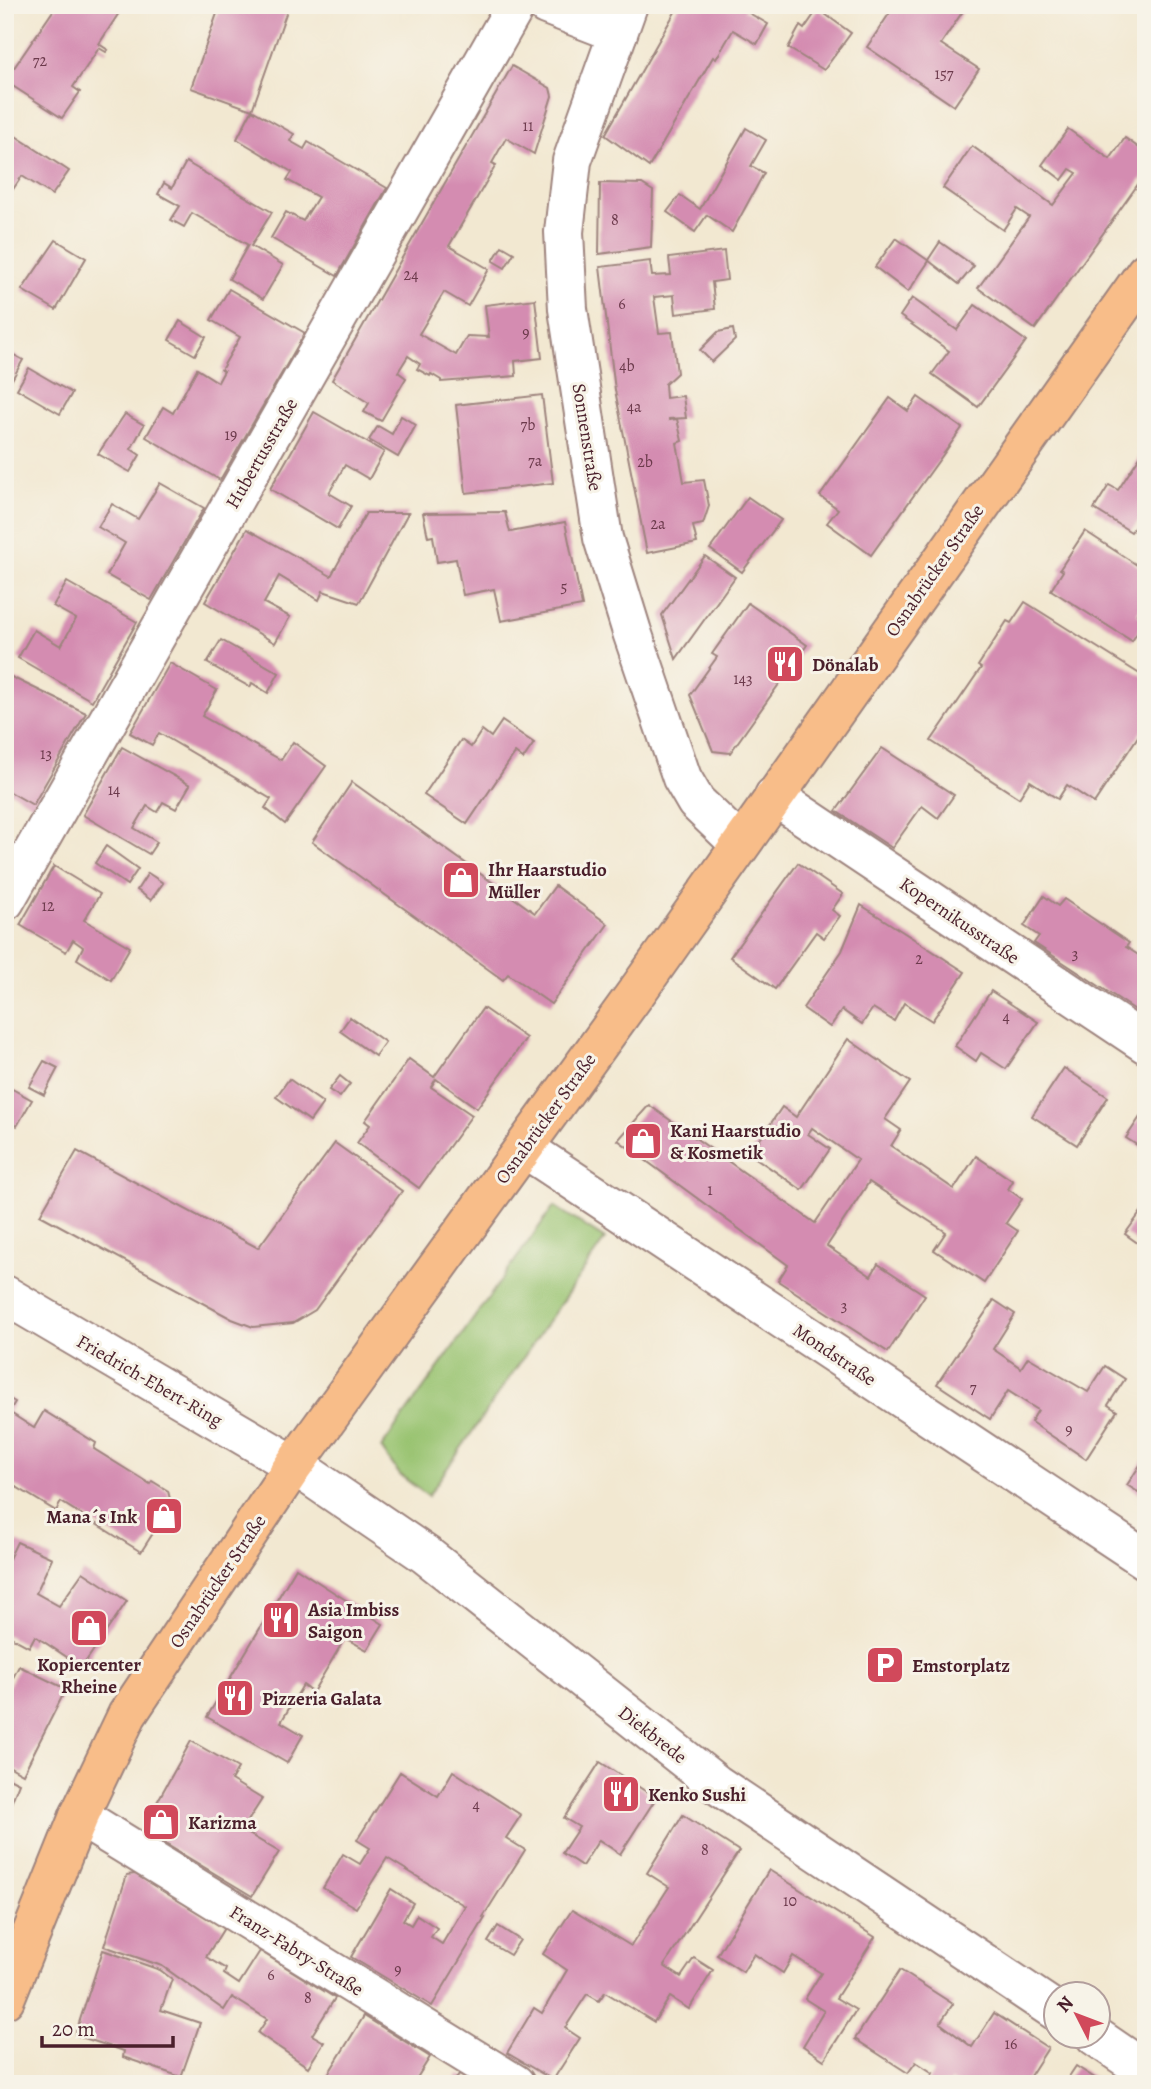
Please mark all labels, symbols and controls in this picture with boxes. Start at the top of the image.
house number: 72 [33,50,48,72]
house number: 157 [934,63,954,85]
house number: 11 [523,115,534,137]
house number: 8 [611,209,619,231]
house number: 24 [404,264,418,286]
house number: 6 [618,293,626,315]
house number: 9 [522,322,530,344]
house number: 4b [619,355,635,377]
street label: Sonnenstraße [566,382,608,493]
street label: Hubertusstraße [220,393,304,514]
house number: 4a [627,396,642,418]
house number: 7b [521,414,535,436]
house number: 19 [225,424,237,446]
house number: 7a [528,450,543,472]
house number: 2b [637,451,653,473]
street label: Osnabrücker Straße [879,499,990,642]
house number: 2a [650,513,666,535]
house number: 5 [561,576,568,598]
restaurant icon: Dönalab [764,643,806,685]
place label: Dönalab [812,652,879,678]
house number: 143 [733,668,753,690]
house number: 13 [40,743,52,765]
house number: 14 [108,779,120,801]
place label: Ihr Haarstudio Müller [488,857,607,905]
shop icon: Ihr Haarstudio Müller [440,859,482,901]
street label: Kopernikusstraße [894,871,1024,971]
house number: 12 [41,895,55,917]
house number: 3 [1072,943,1078,965]
house number: 2 [915,948,923,970]
house number: 4 [1002,1006,1010,1028]
street label: Osnabrücker Straße [489,1048,602,1189]
place label: Kani Haarstudio & Kosmetik [670,1118,801,1166]
shop icon: Kani Haarstudio & Kosmetik [622,1120,664,1162]
house number: 1 [707,1179,713,1201]
house number: 3 [841,1295,847,1317]
street label: Mondstraße [788,1317,881,1392]
street label: Friedrich-Ebert-Ring [72,1328,228,1433]
house number: 7 [970,1377,977,1399]
house number: 9 [1065,1419,1073,1441]
shop icon: Mana´s Ink [143,1495,185,1537]
place label: Mana´s Ink [46,1504,137,1530]
street label: Osnabrücker Straße [163,1510,272,1653]
place label: Asia Imbiss Saigon [307,1597,399,1645]
restaurant icon: Asia Imbiss Saigon [260,1599,302,1641]
shop icon: Kopiercenter Rheine [68,1607,110,1649]
parking icon: Emstorplatz [864,1644,906,1686]
place label: Kopiercenter Rheine [37,1652,141,1700]
place label: Emstorplatz [912,1653,1010,1679]
restaurant icon: Pizzeria Galata [214,1677,256,1719]
place label: Pizzeria Galata [262,1686,382,1712]
street label: Diekbrede [613,1700,692,1770]
restaurant icon: Kenko Sushi [600,1773,642,1815]
place label: Kenko Sushi [648,1782,747,1808]
house number: 4 [472,1794,480,1816]
shop icon: Karizma [140,1801,182,1843]
place label: Karizma [188,1810,257,1836]
house number: 8 [701,1839,709,1861]
house number: 10 [783,1890,797,1912]
street label: Franz-Fabry-Straße [225,1899,368,2002]
house number: 9 [394,1959,402,1981]
house number: 6 [267,1964,275,1986]
north arrow [1042,1980,1112,2050]
house number: 8 [304,1987,312,2009]
text: N [1051,1990,1080,2018]
scale bar [42,2005,173,2049]
text: 20 m [52,2015,95,2043]
house number: 16 [1005,2033,1017,2055]

